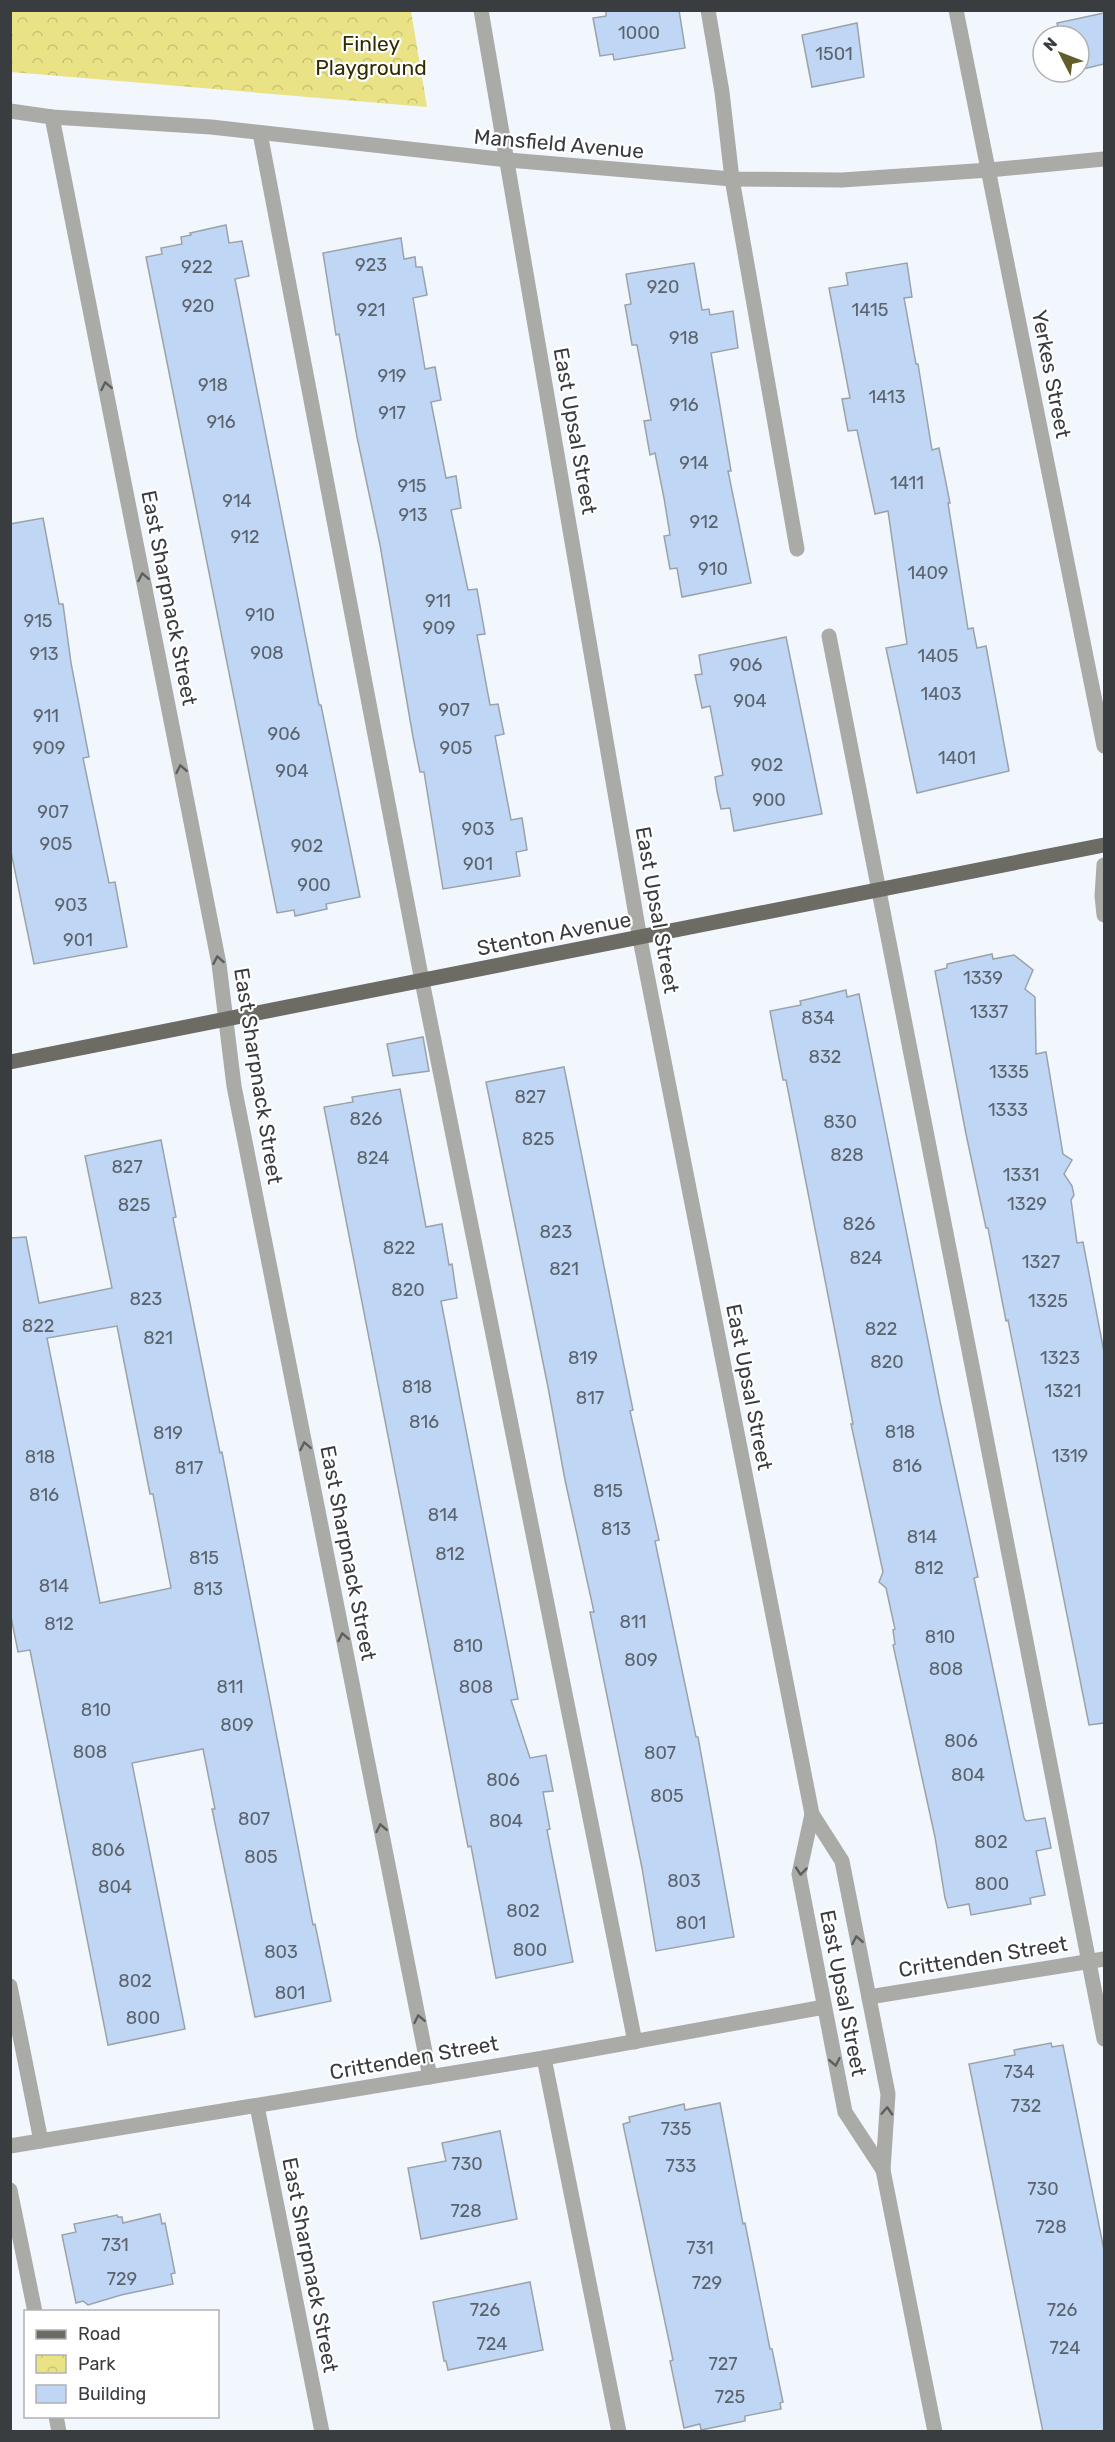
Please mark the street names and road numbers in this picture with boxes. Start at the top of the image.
street label: Mansfield Avenue [473,124,645,163]
street label: Yerkes Street [1027,308,1076,440]
street label: East Upsal Street [549,346,602,516]
street label: East Sharpnack Street [136,488,203,708]
street label: East Upsal Street [631,825,684,995]
street label: Stenton Avenue [475,906,633,961]
street label: East Sharpnack Street [229,966,288,1186]
street label: East Upsal Street [721,1302,778,1472]
street label: East Sharpnack Street [315,1443,382,1663]
street label: East Upsal Street [815,1908,872,2078]
street label: Crittenden Street [897,1931,1069,1982]
street label: Crittenden Street [328,2030,500,2085]
street label: East Sharpnack Street [277,2155,344,2375]

